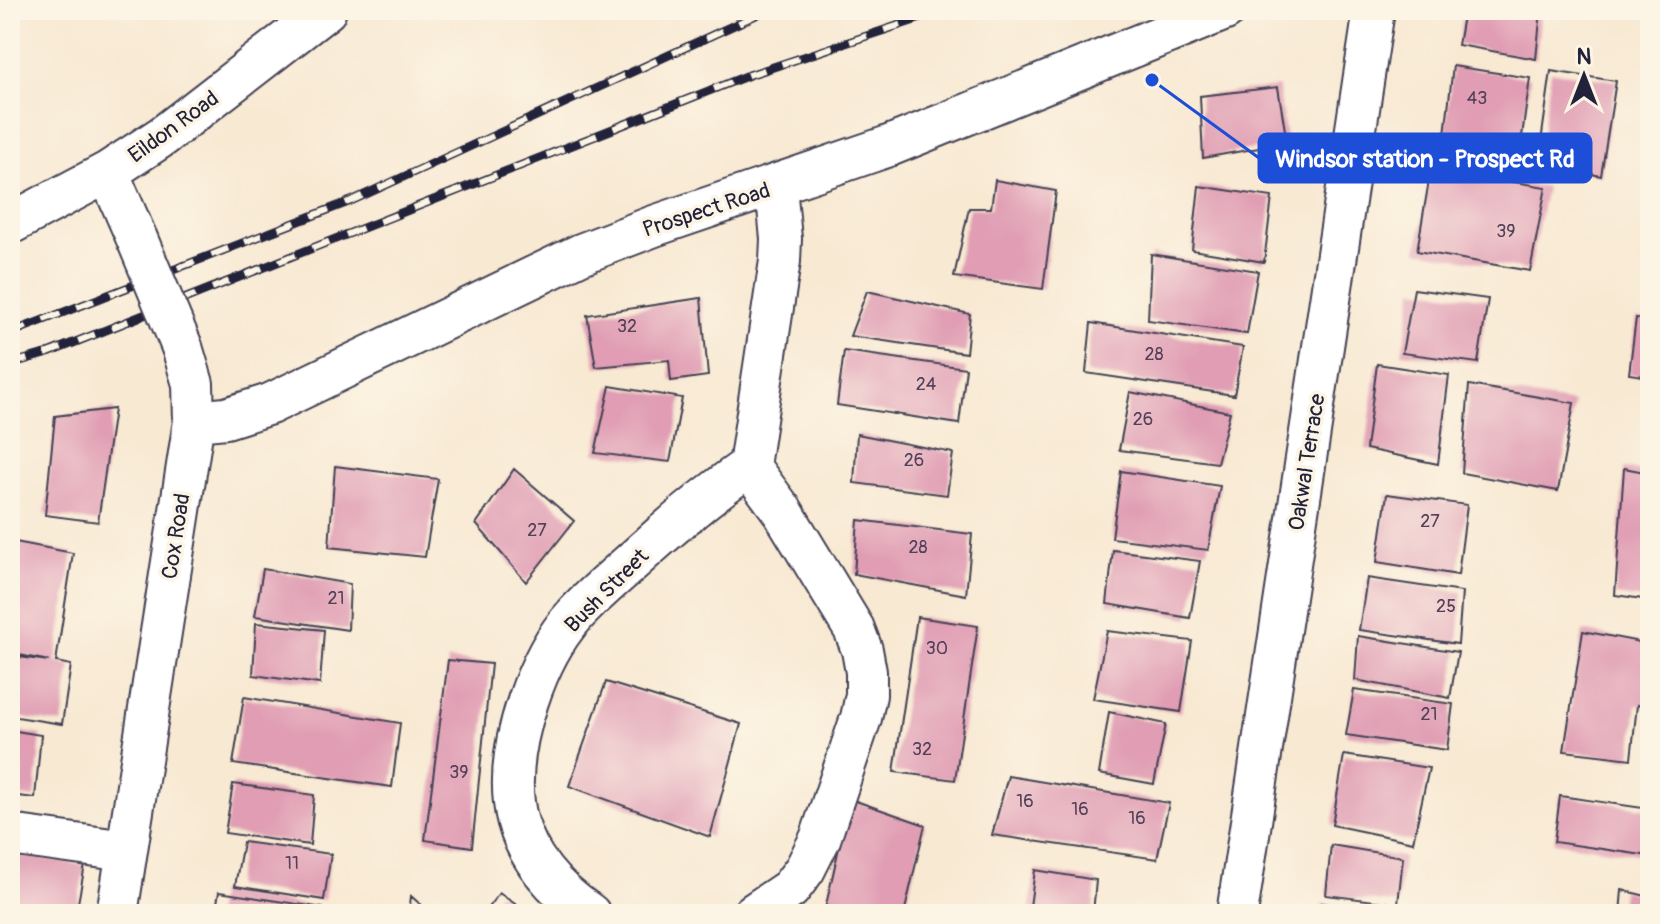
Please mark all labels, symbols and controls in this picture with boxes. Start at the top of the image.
north arrow [1544,36,1624,116]
text: N [1577,43,1592,71]
street label: Eildon Road [123,85,224,169]
house number: 43 [1467,87,1487,110]
callout: Windsor station - Prospect Rd [1259,134,1591,182]
text: Windsor station - Prospect Rd [1275,145,1575,174]
street label: Prospect Road [639,176,774,244]
house number: 39 [1496,220,1516,243]
house number: 32 [617,315,637,338]
house number: 28 [1144,343,1164,366]
house number: 24 [916,373,937,396]
street label: Oakwal Terrace [1282,392,1332,533]
house number: 26 [1133,408,1153,431]
house number: 26 [904,449,924,472]
street label: Cox Road [155,491,197,581]
house number: 27 [1420,510,1440,533]
house number: 27 [527,519,547,542]
house number: 28 [908,536,928,559]
street label: Bush Street [559,542,655,639]
house number: 21 [327,587,345,610]
house number: 25 [1436,595,1456,618]
house number: 30 [926,637,948,660]
house number: 21 [1420,703,1438,726]
house number: 32 [912,738,932,761]
house number: 39 [449,761,469,784]
house number: 16 [1016,790,1034,813]
house number: 16 [1071,798,1089,821]
house number: 16 [1128,807,1146,830]
house number: 11 [285,852,299,875]

